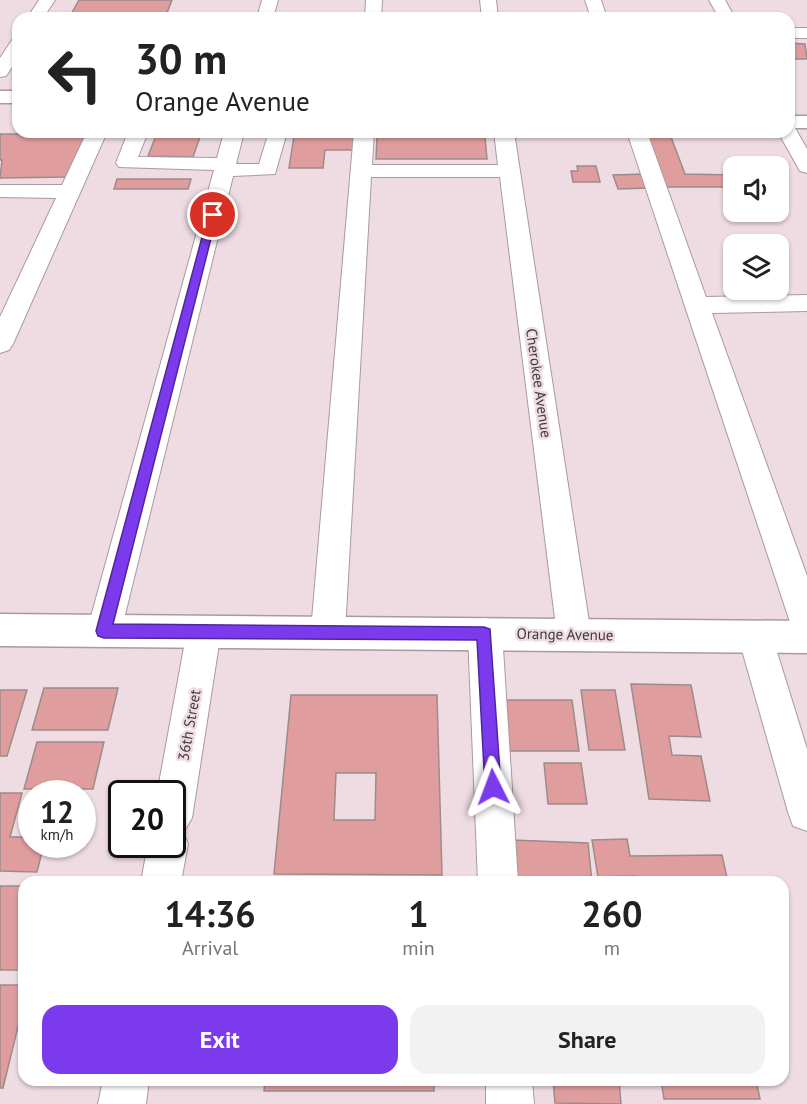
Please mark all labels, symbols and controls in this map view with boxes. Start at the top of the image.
text: 30 m [135,31,227,86]
icon: left [36,36,114,114]
text: Orange Avenue [135,84,310,118]
map controls [723,156,789,300]
button: sound [723,156,789,222]
pin [187,189,238,240]
icon: arrive [196,198,229,231]
button: layers [723,234,789,300]
street label: Cherokee Avenue [522,327,556,439]
street label: Orange Avenue [516,624,614,644]
street label: 36th Street [173,688,205,762]
position arrow [461,755,525,819]
speed limit sign: 20 [108,780,186,858]
text: 12 [40,792,74,831]
text: km/h [41,825,73,844]
text: 14:36 [164,890,256,937]
text: 1 [408,890,429,937]
text: 260 [581,890,643,937]
text: Arrival [182,935,238,961]
text: min [402,935,435,961]
text: m [604,935,620,961]
button: Exit [42,1005,398,1074]
button: Share [410,1005,765,1074]

